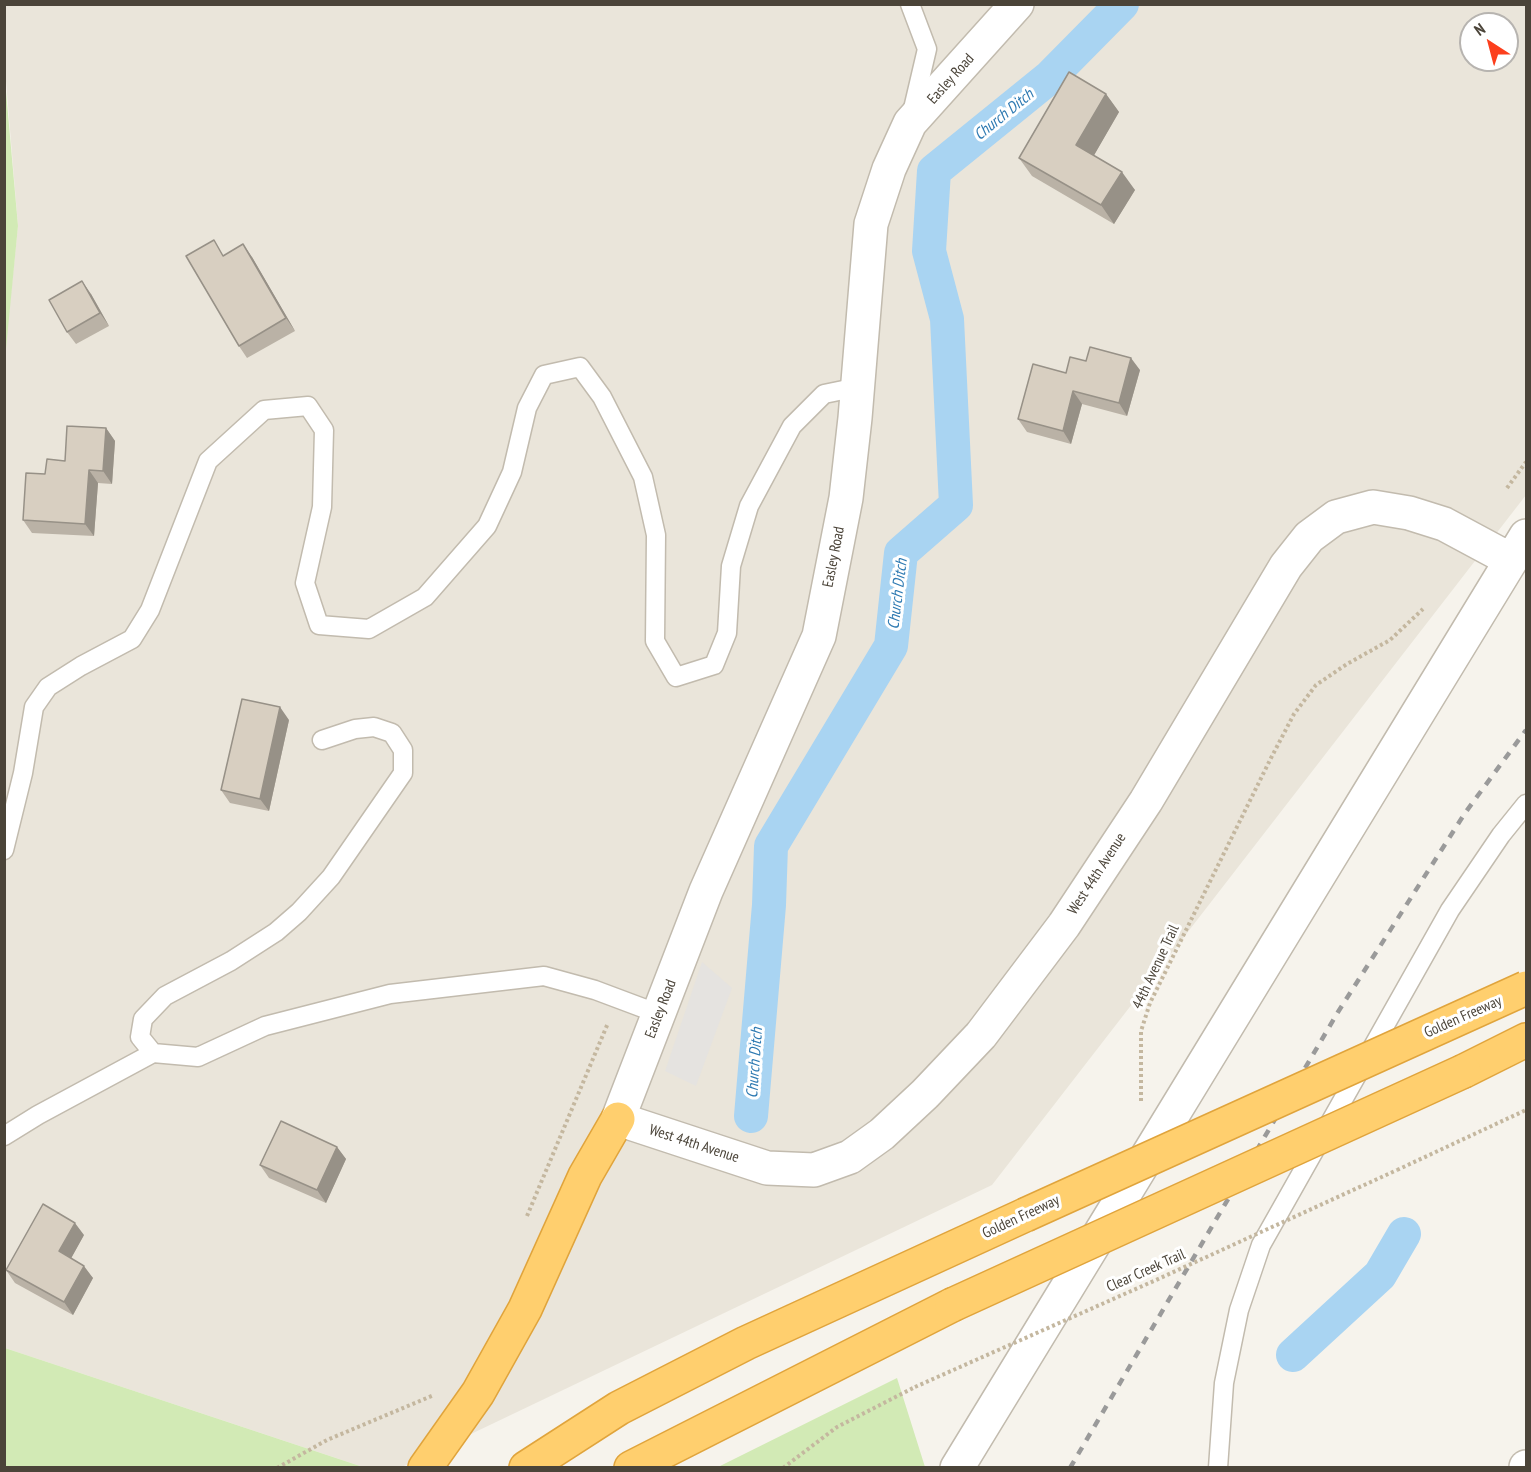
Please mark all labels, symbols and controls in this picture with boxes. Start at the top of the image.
north arrow [1459,12,1519,72]
text: N [1470,18,1489,40]
street label: Easley Road [924,50,978,108]
water label: Church Ditch [970,85,1038,145]
street label: Easley Road [819,525,849,589]
water label: Church Ditch [884,558,912,630]
street label: West 44th Avenue [1064,830,1130,918]
street label: 44th Avenue Trail [1129,922,1183,1012]
street label: Easley Road [642,977,680,1041]
street label: Golden Freeway [1422,992,1504,1042]
water label: Church Ditch [743,1027,767,1099]
street label: West 44th Avenue [647,1121,741,1167]
street label: Golden Freeway [980,1191,1062,1243]
street label: Clear Creek Trail [1104,1246,1188,1296]

